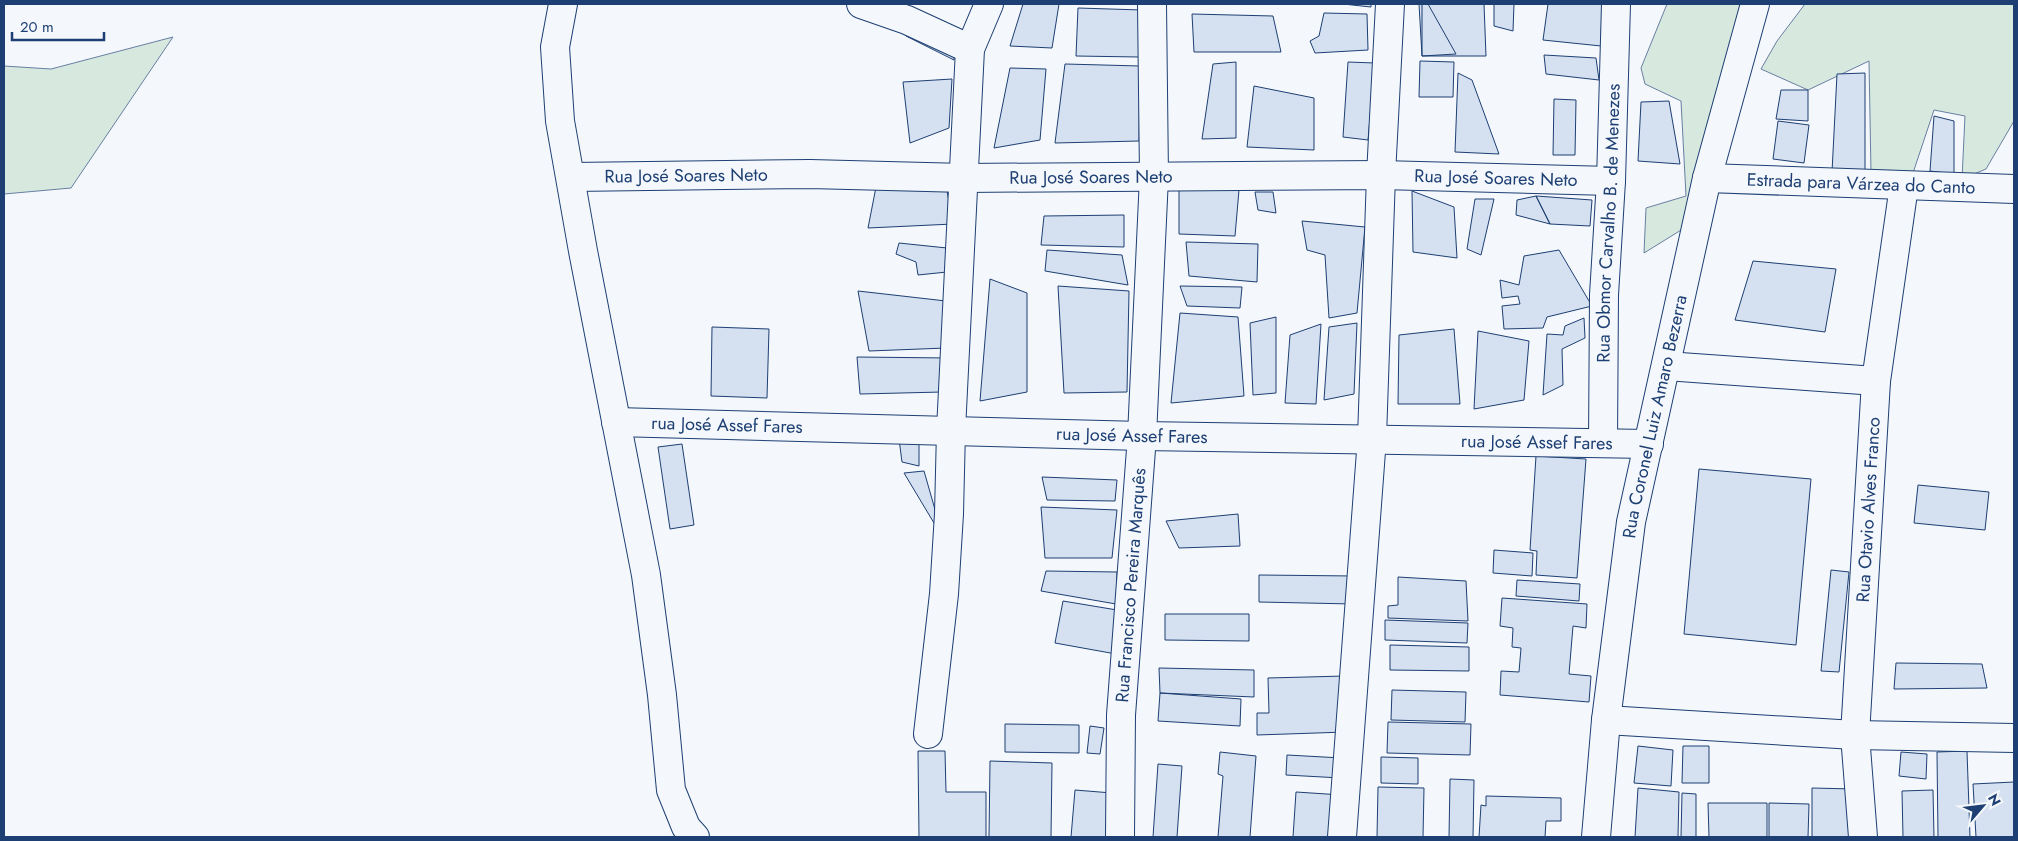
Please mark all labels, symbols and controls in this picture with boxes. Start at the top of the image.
scale bar [12,10,105,42]
text: 20 m [20,16,54,38]
street label: Rua Obmor Carvalho B. de Menezes [1591,83,1627,363]
street label: Rua José Soares Neto [604,162,768,190]
street label: Rua José Soares Neto [1414,163,1578,193]
street label: Rua José Soares Neto [1009,164,1173,191]
street label: Estrada para Várzea do Canto [1746,166,1976,201]
street label: Rua Coronel Luiz Amaro Bezerra [1616,292,1694,540]
street label: rua José Assef Fares [651,410,803,440]
street label: Rua Otavio Alves Franco [1850,416,1887,603]
street label: rua José Assef Fares [1056,421,1208,450]
street label: rua José Assef Fares [1461,428,1613,456]
street label: Rua Francisco Pereira Marquês [1109,467,1153,704]
north arrow [1958,781,2008,831]
text: N [1983,790,2006,810]

